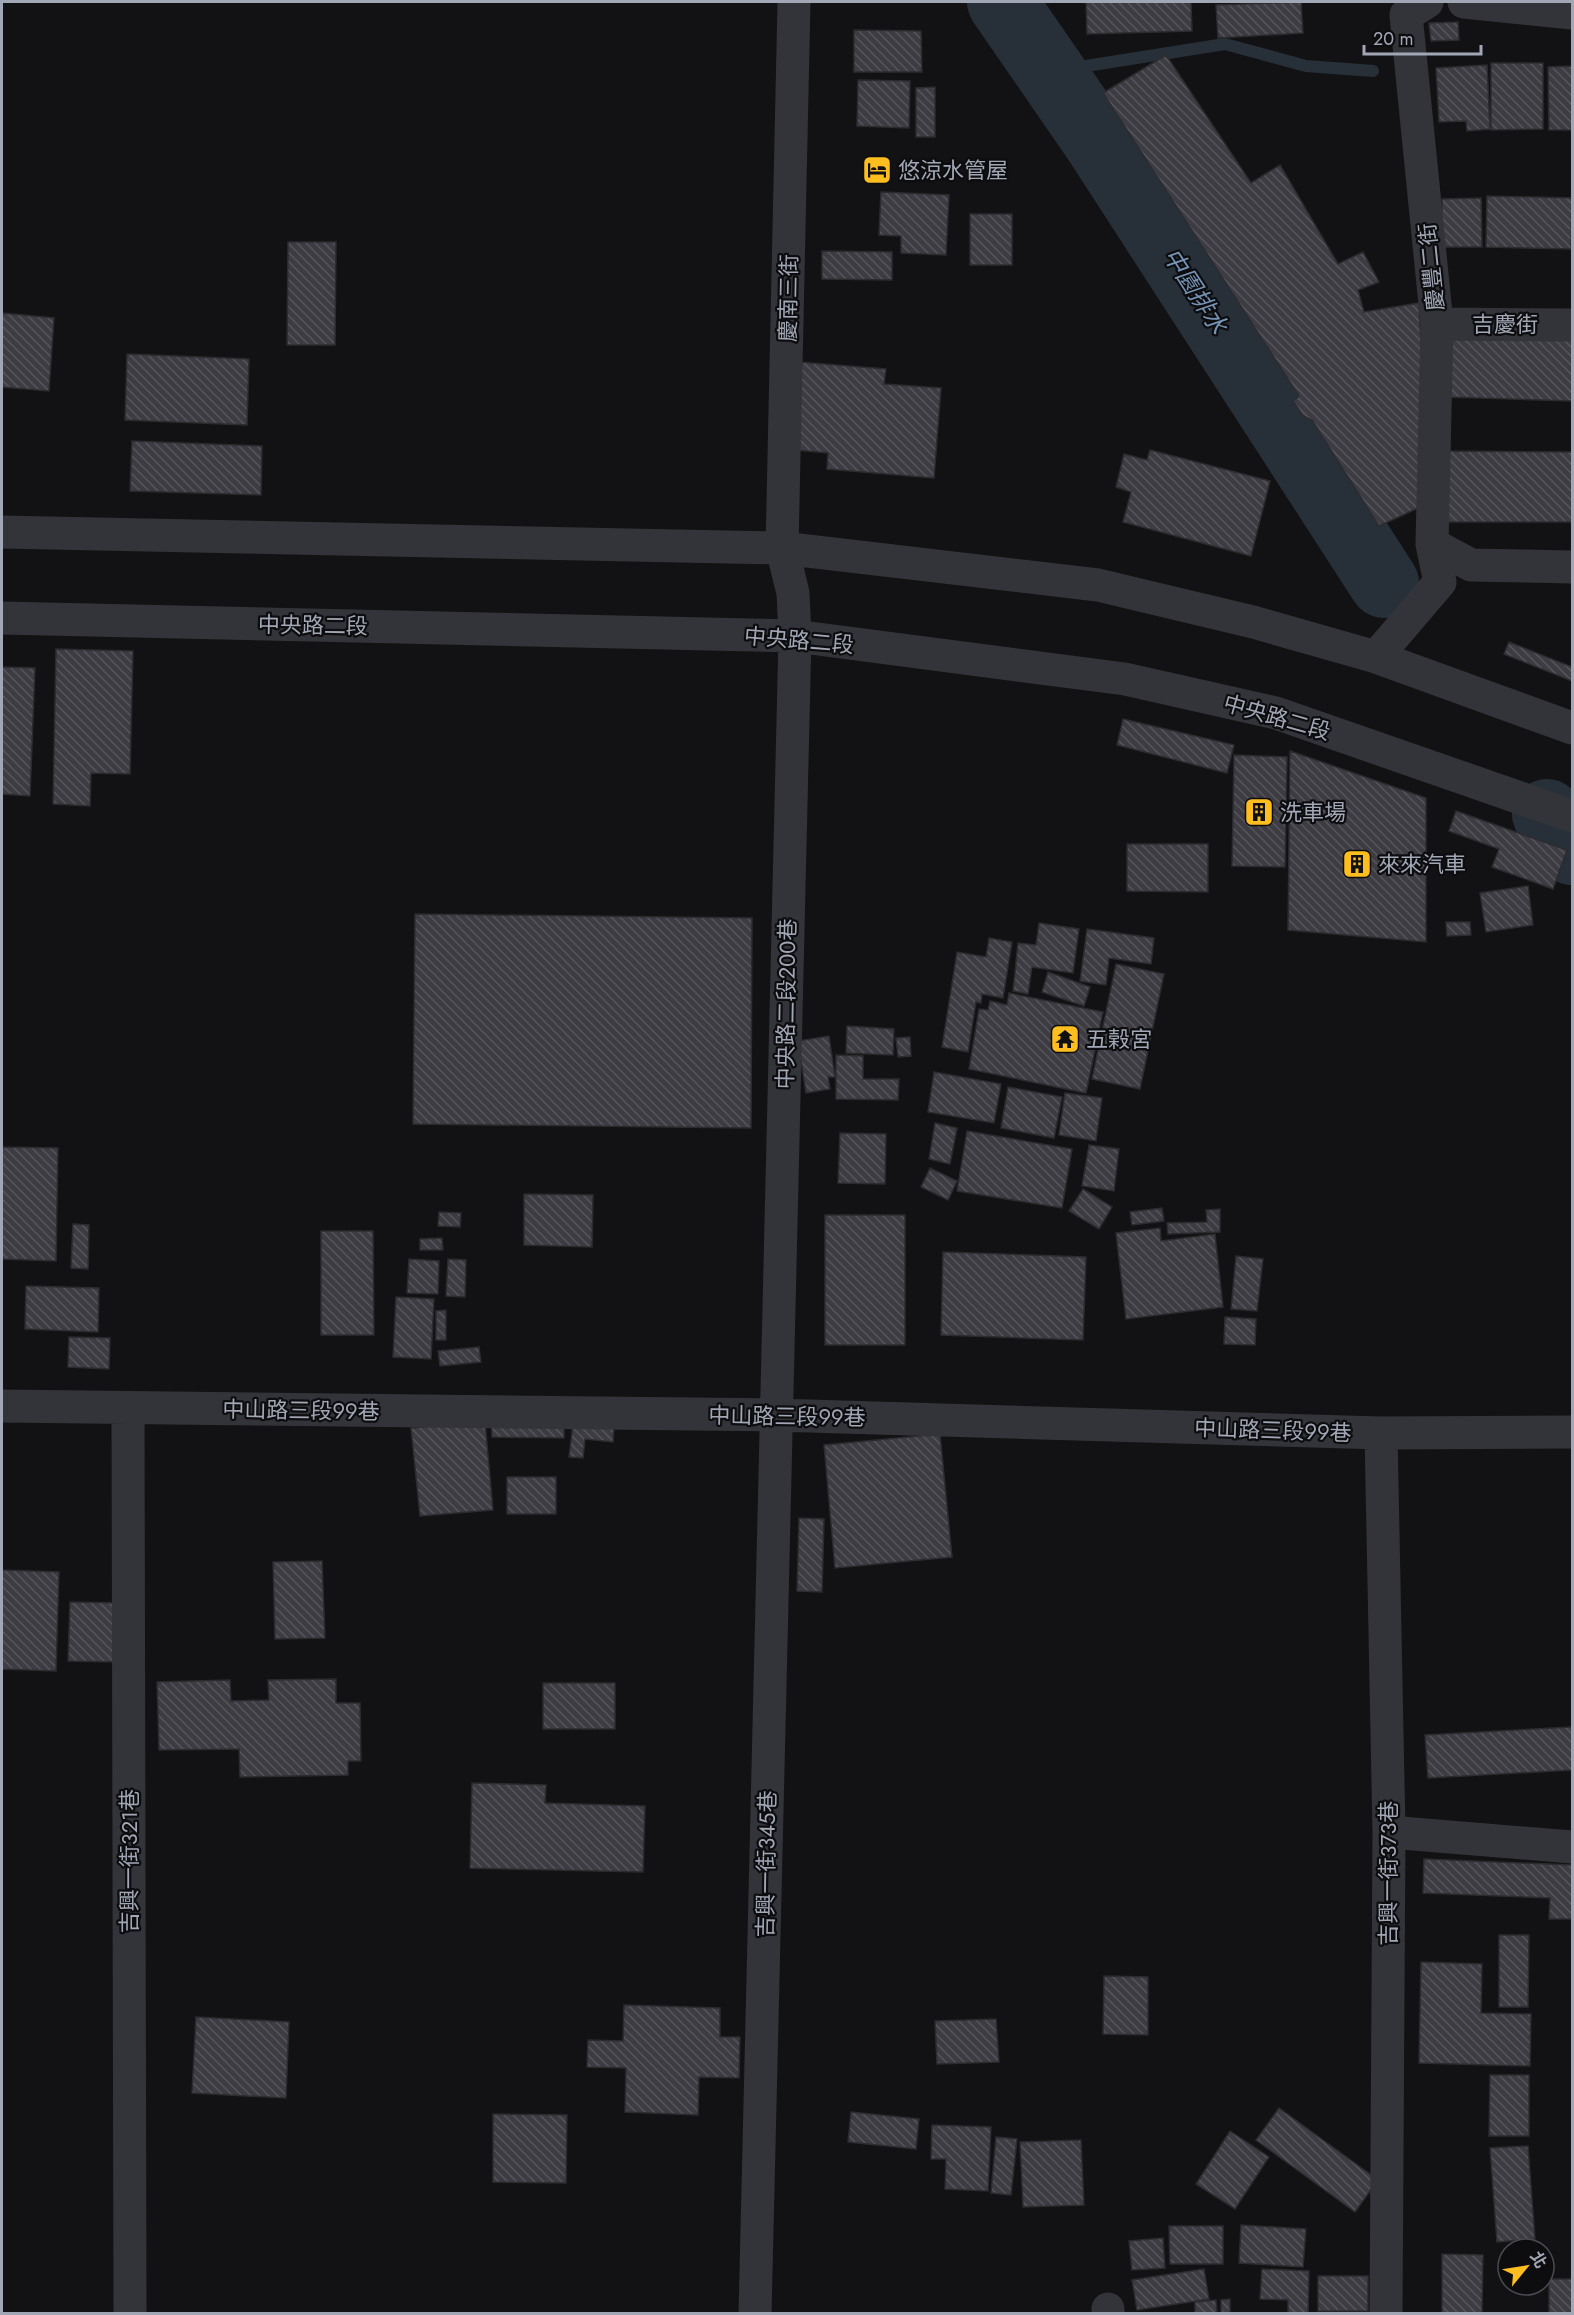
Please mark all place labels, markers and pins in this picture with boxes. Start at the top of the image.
hotel icon: 悠涼水管屋 [861,154,893,186]
place label: 悠涼水管屋 [898,154,1008,186]
building icon: 洗車場 [1243,796,1275,828]
place label: 洗車場 [1280,796,1346,828]
building icon: 來來汽車 [1341,848,1373,880]
place label: 來來汽車 [1378,848,1466,880]
temple icon: 五榖宮 [1049,1023,1081,1055]
place label: 五榖宮 [1086,1023,1152,1055]

